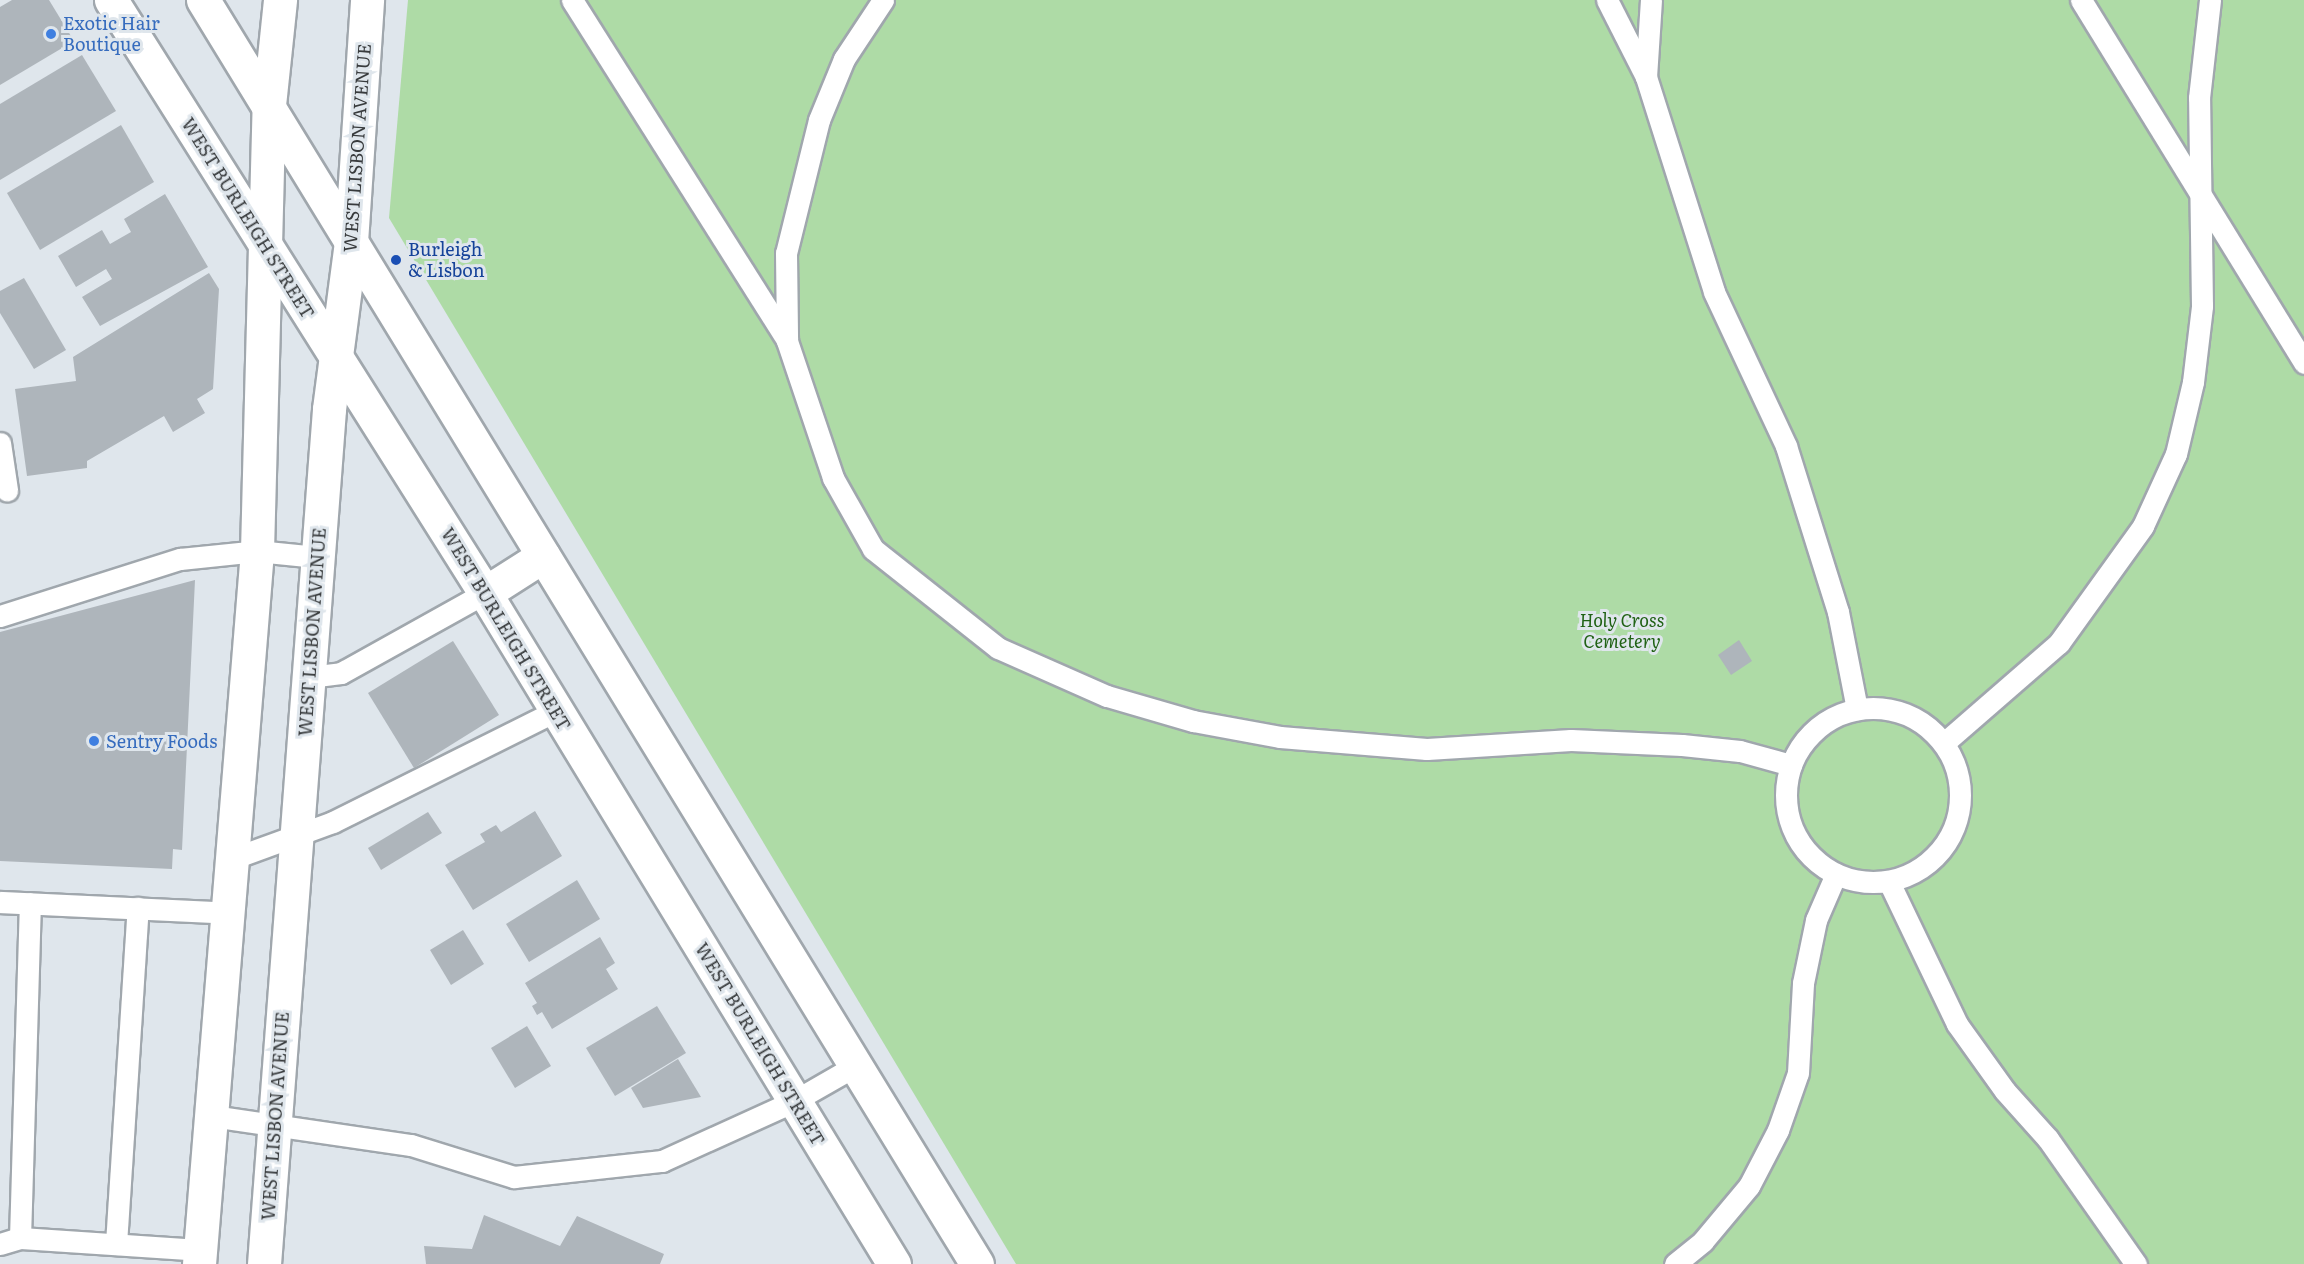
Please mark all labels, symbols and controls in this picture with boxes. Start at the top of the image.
place label: Exotic Hair Boutique [63,13,160,56]
marker: Exotic Hair Boutique [44,27,58,41]
street label: WEST LISBON AVENUE [339,43,375,253]
street label: WEST BURLEIGH STREET [177,114,319,322]
place label: Burleigh & Lisbon [408,239,485,282]
marker: Burleigh & Lisbon [389,253,403,267]
street label: WEST BURLEIGH STREET [437,524,575,734]
street label: WEST LISBON AVENUE [294,527,330,737]
park label: Holy Cross Cemetery [1580,610,1664,652]
place label: Sentry Foods [106,730,217,752]
marker: Sentry Foods [87,734,101,748]
street label: WEST BURLEIGH STREET [691,939,829,1149]
street label: WEST LISBON AVENUE [257,1011,293,1221]

